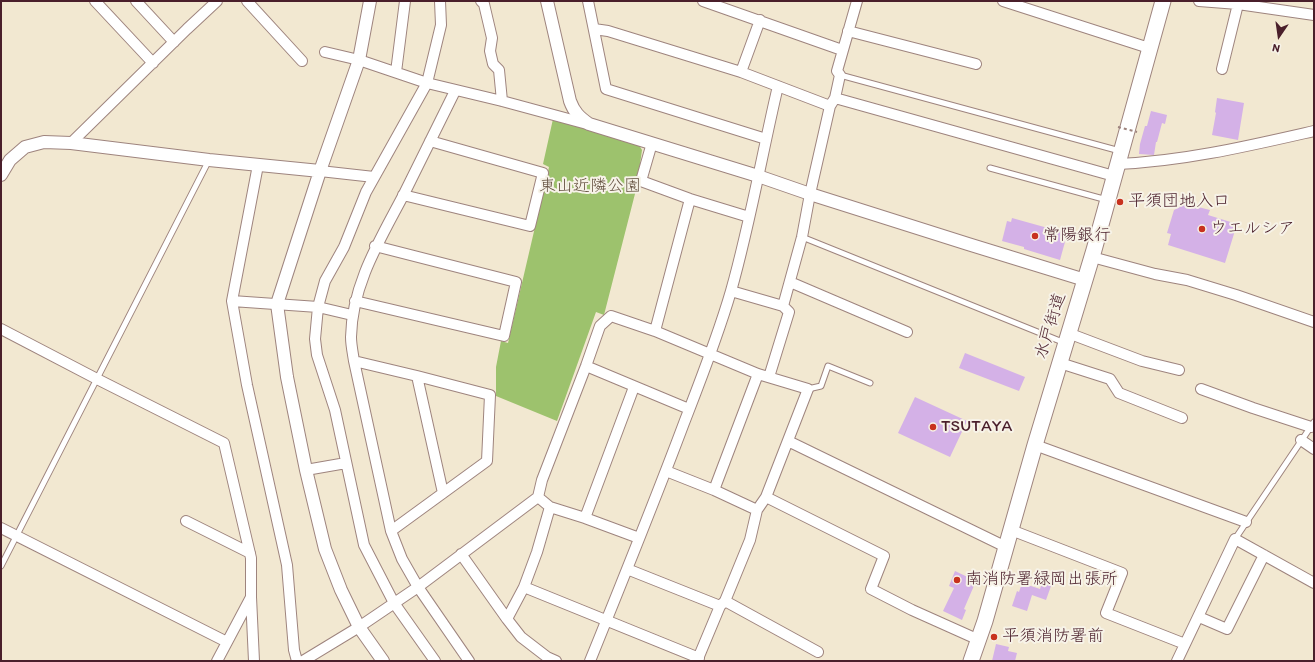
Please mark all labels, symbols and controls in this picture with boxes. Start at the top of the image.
north arrow [1259,16,1299,56]
text: N [1271,41,1281,55]
park label: 東山近隣公園 [539,177,641,197]
place label: 平須団地入口 [1128,192,1230,212]
marker: 平須団地入口 [1115,197,1125,207]
place label: ウエルシア [1210,219,1295,239]
marker: ウエルシア [1197,224,1207,234]
place label: 常陽銀行 [1043,226,1111,246]
marker: 常陽銀行 [1030,231,1040,241]
street label: 水戸街道 [1031,291,1071,361]
place label: TSUTAYA [941,417,1012,437]
marker: TSUTAYA [928,422,938,432]
place label: 南消防署緑岡出張所 [965,570,1118,590]
marker: 南消防署緑岡出張所 [952,575,962,585]
place label: 平須消防署前 [1002,627,1104,647]
marker: 平須消防署前 [989,632,999,642]

